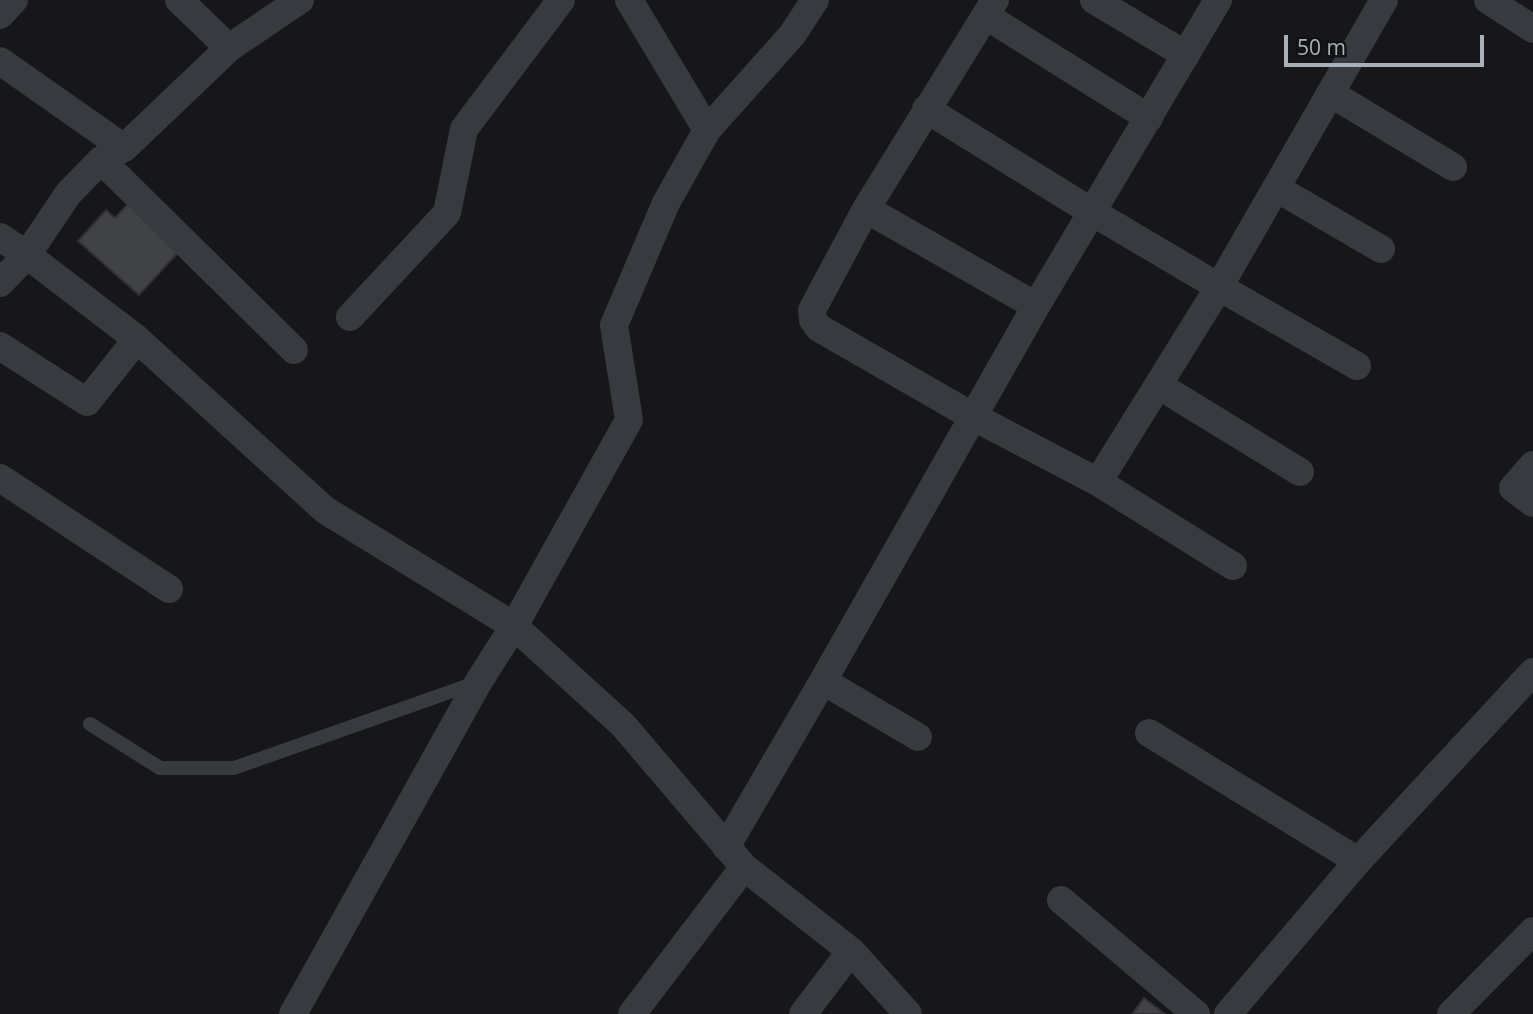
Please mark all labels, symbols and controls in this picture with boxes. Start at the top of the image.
scale bar [1288,21,1488,65]
text: 50 m [1297,33,1346,61]

